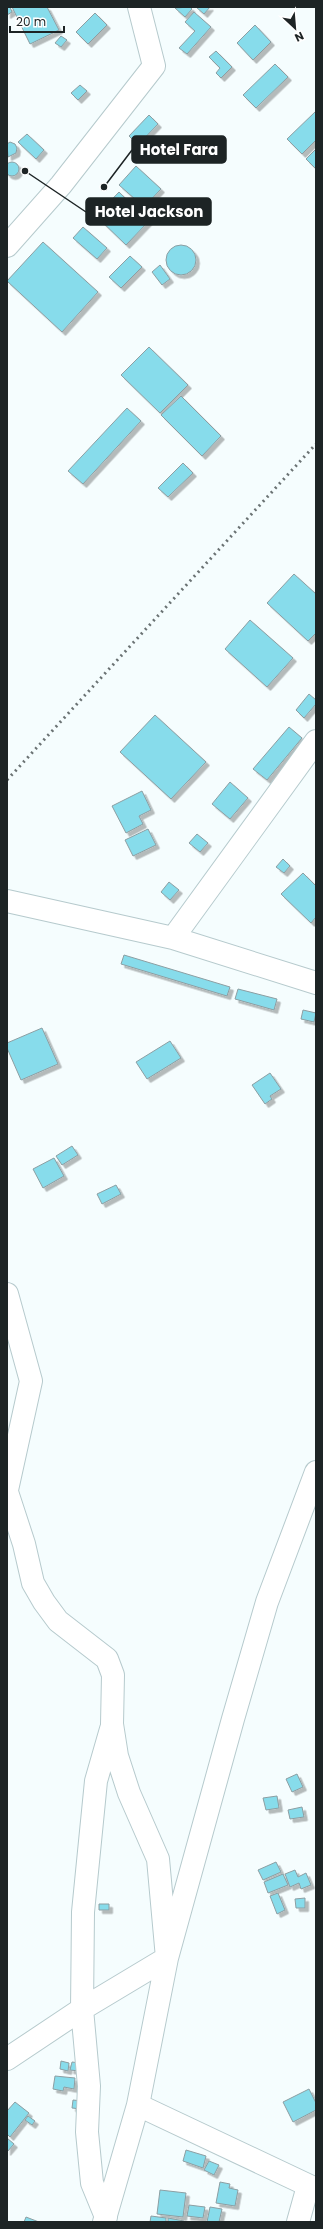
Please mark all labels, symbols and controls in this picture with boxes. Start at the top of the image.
scale bar [10,8,64,34]
north arrow [275,8,315,48]
text: 20 m [16,13,46,30]
text: N [292,28,307,46]
callout: Hotel Fara [132,136,226,163]
text: Hotel Fara [140,139,218,160]
callout: Hotel Jackson [86,198,211,225]
text: Hotel Jackson [95,201,203,222]

